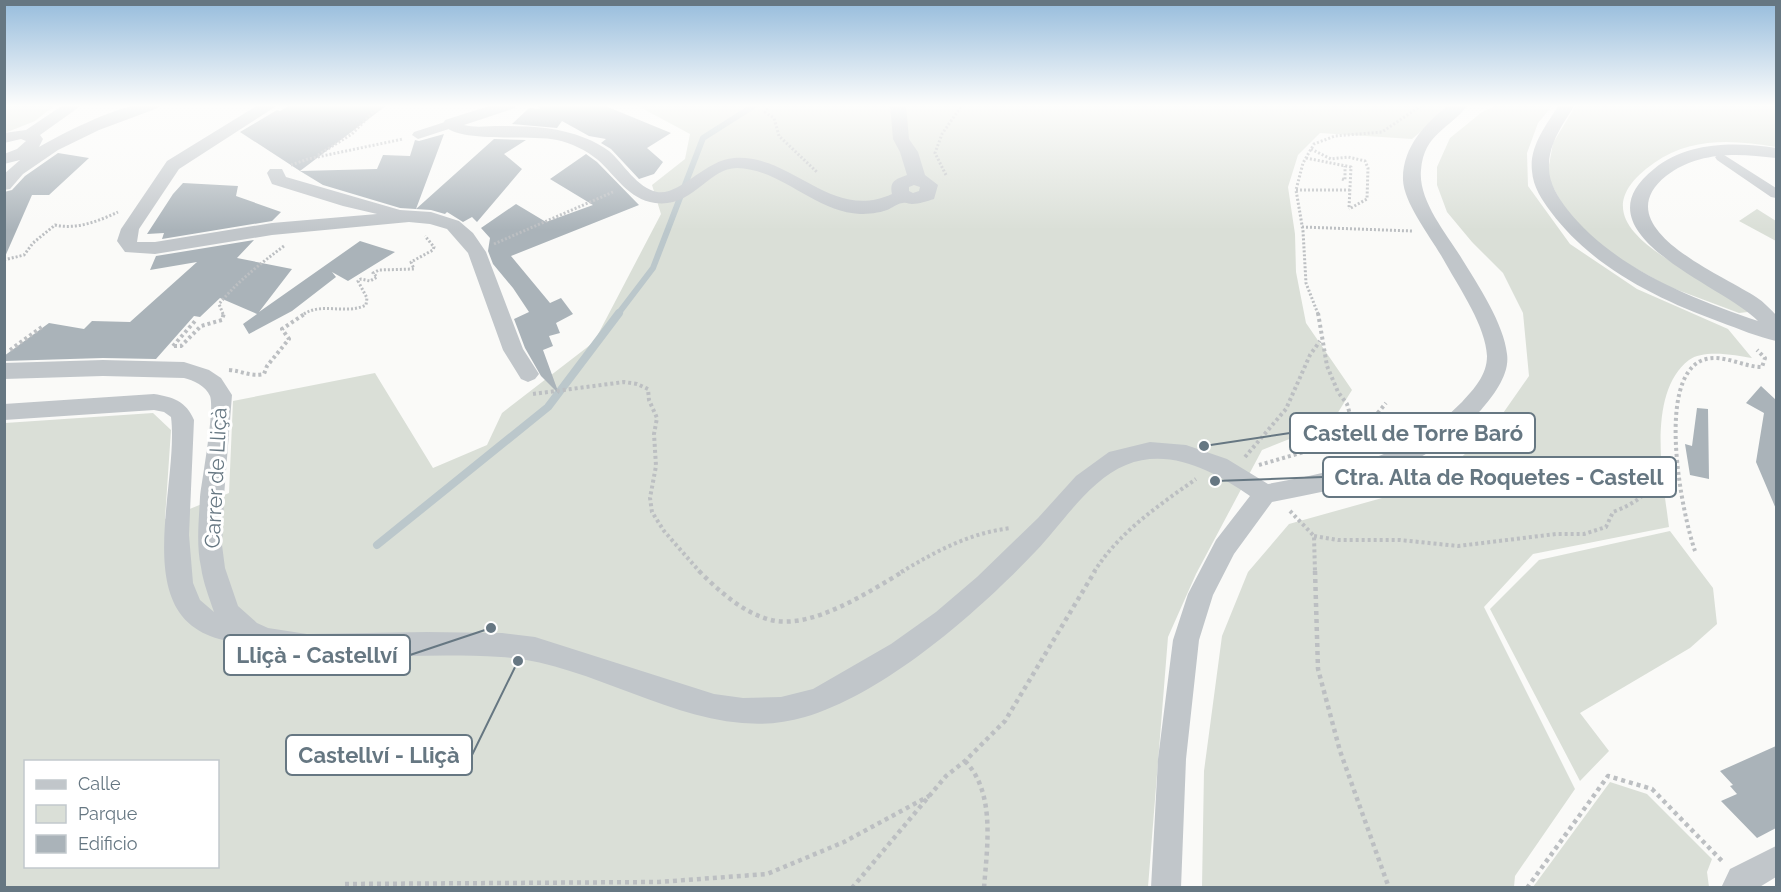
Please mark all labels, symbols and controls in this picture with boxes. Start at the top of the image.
street label: Carrer de Lliçà [199,407,232,549]
callout: Castell de Torre Baró [1290,413,1535,453]
text: Castell de Torre Baró [1303,420,1523,446]
callout: Ctra. Alta de Roquetes - Castell [1323,457,1676,497]
text: Ctra. Alta de Roquetes - Castell [1335,464,1665,490]
callout: Lliçà - Castellví [224,635,410,675]
text: Lliçà - Castellví [236,642,398,668]
callout: Castellví - Lliçà [286,735,472,775]
text: Castellví - Lliçà [298,742,460,768]
legend [24,760,219,868]
text: Calle [78,773,121,794]
text: Parque [78,803,138,824]
text: Edificio [78,833,138,854]

